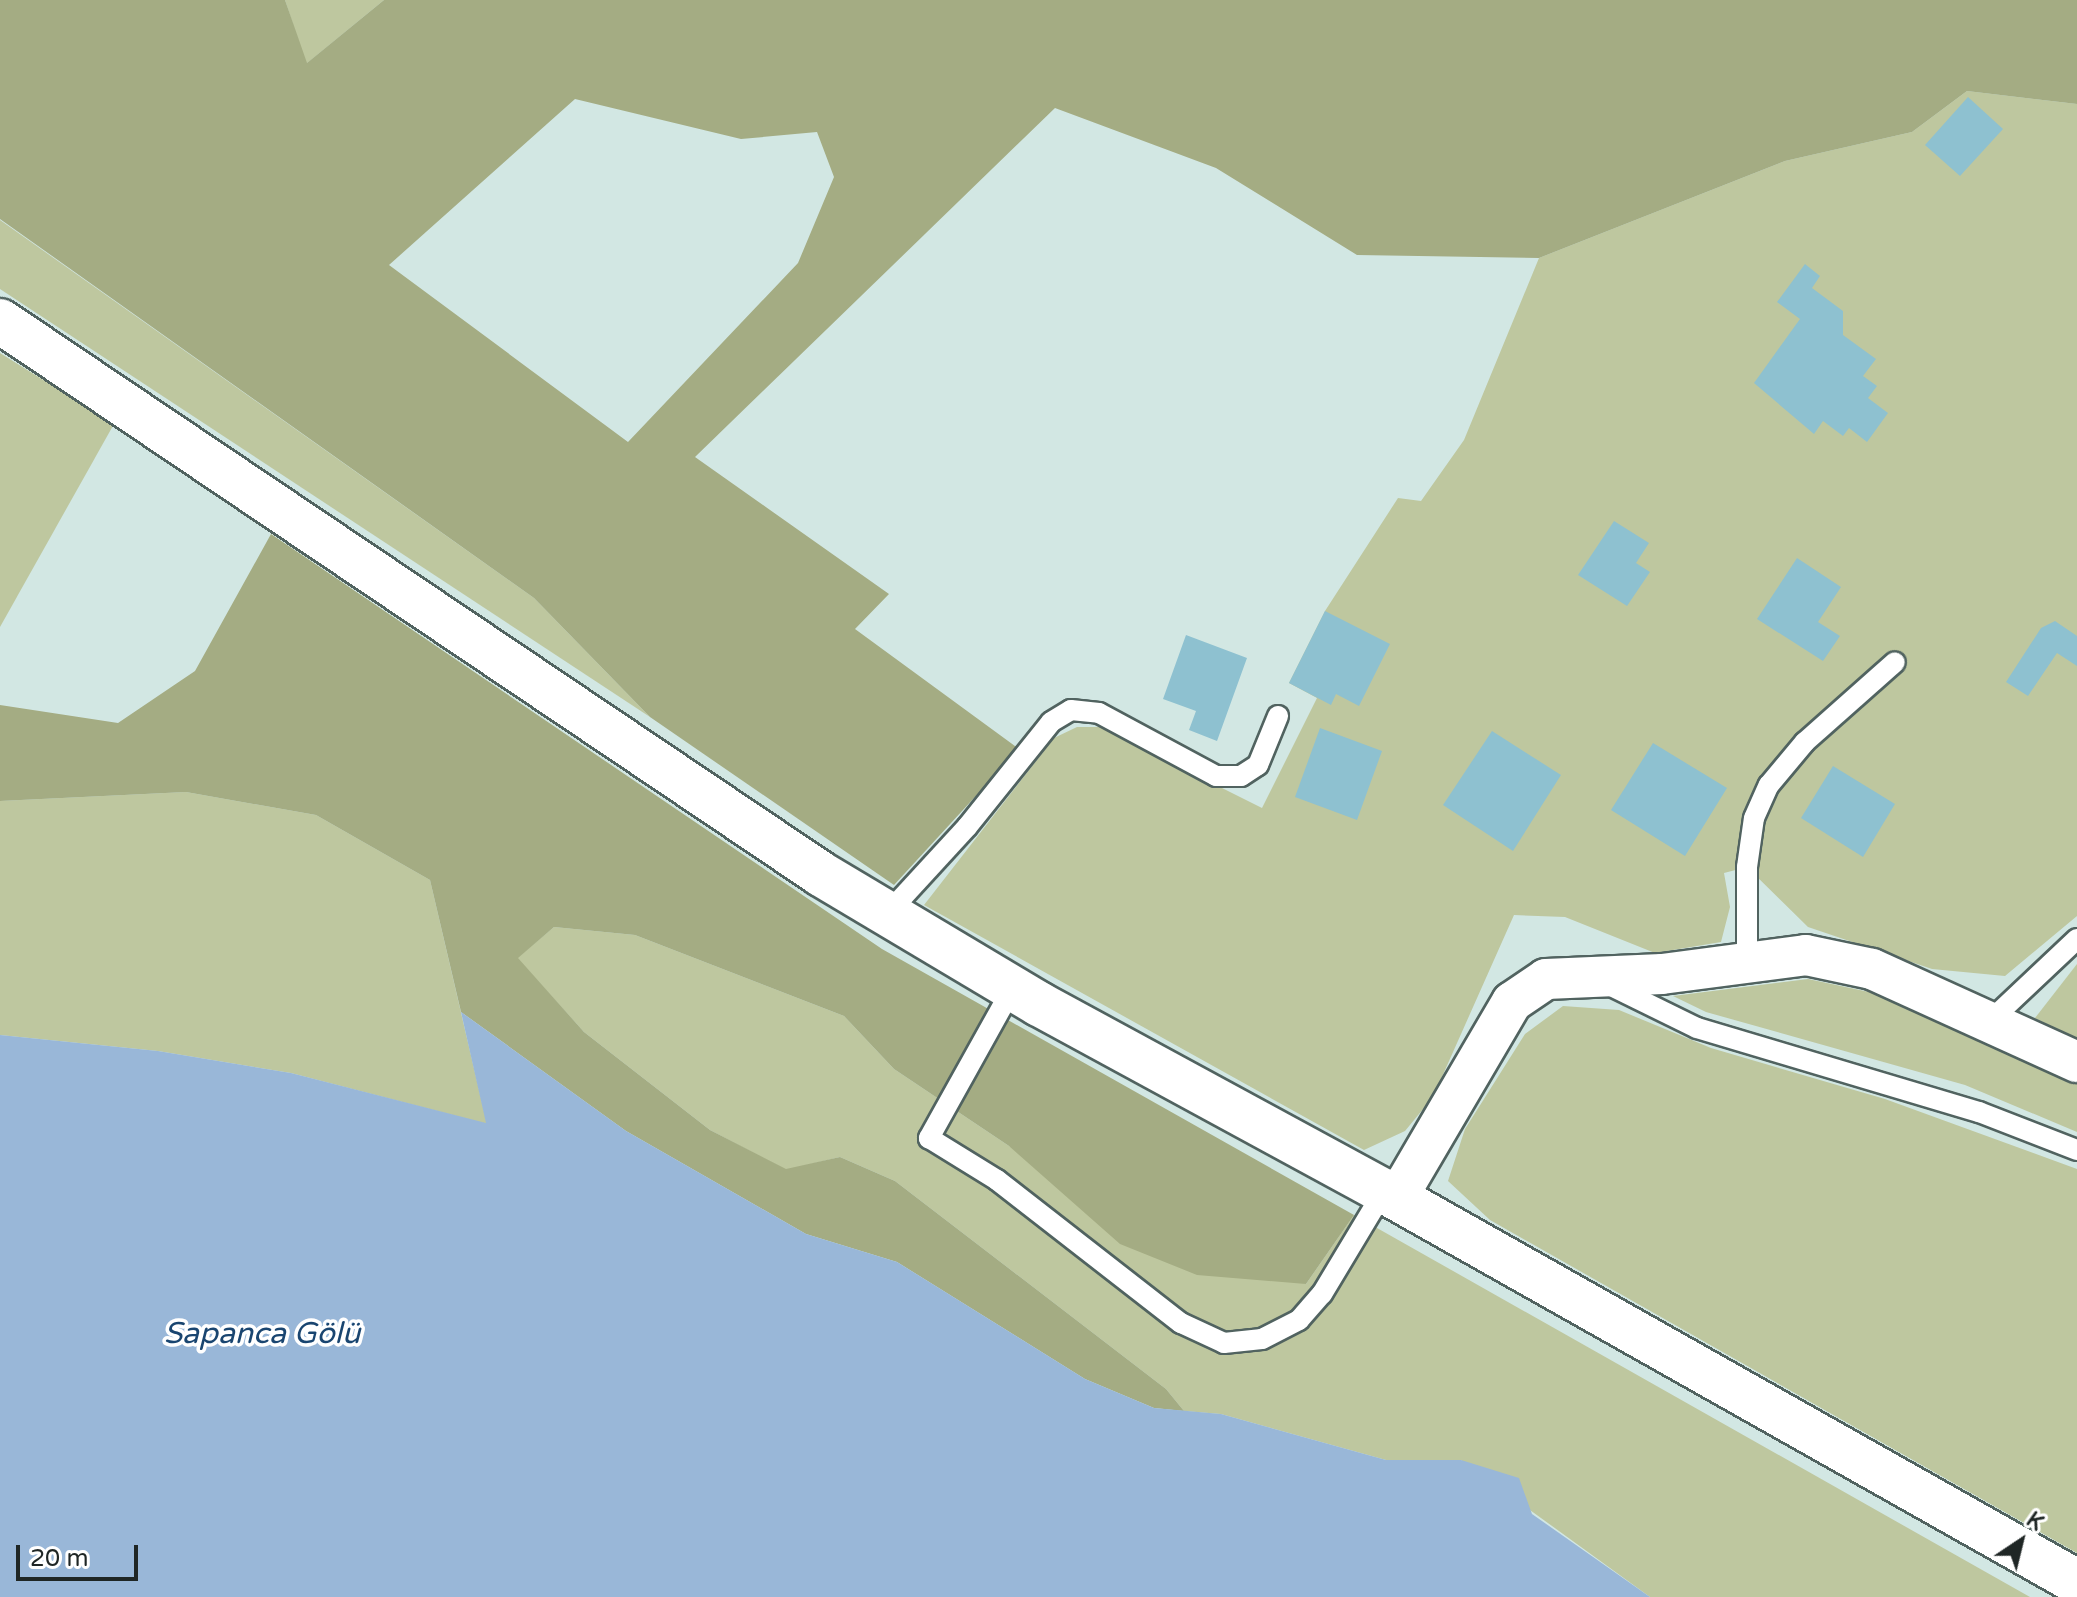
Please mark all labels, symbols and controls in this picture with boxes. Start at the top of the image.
water label: Sapanca Gölü [164,1316,360,1352]
north arrow [1981,1501,2061,1581]
text: K [2021,1506,2048,1536]
scale bar [20,1529,142,1579]
text: 20 m [30,1544,88,1573]

